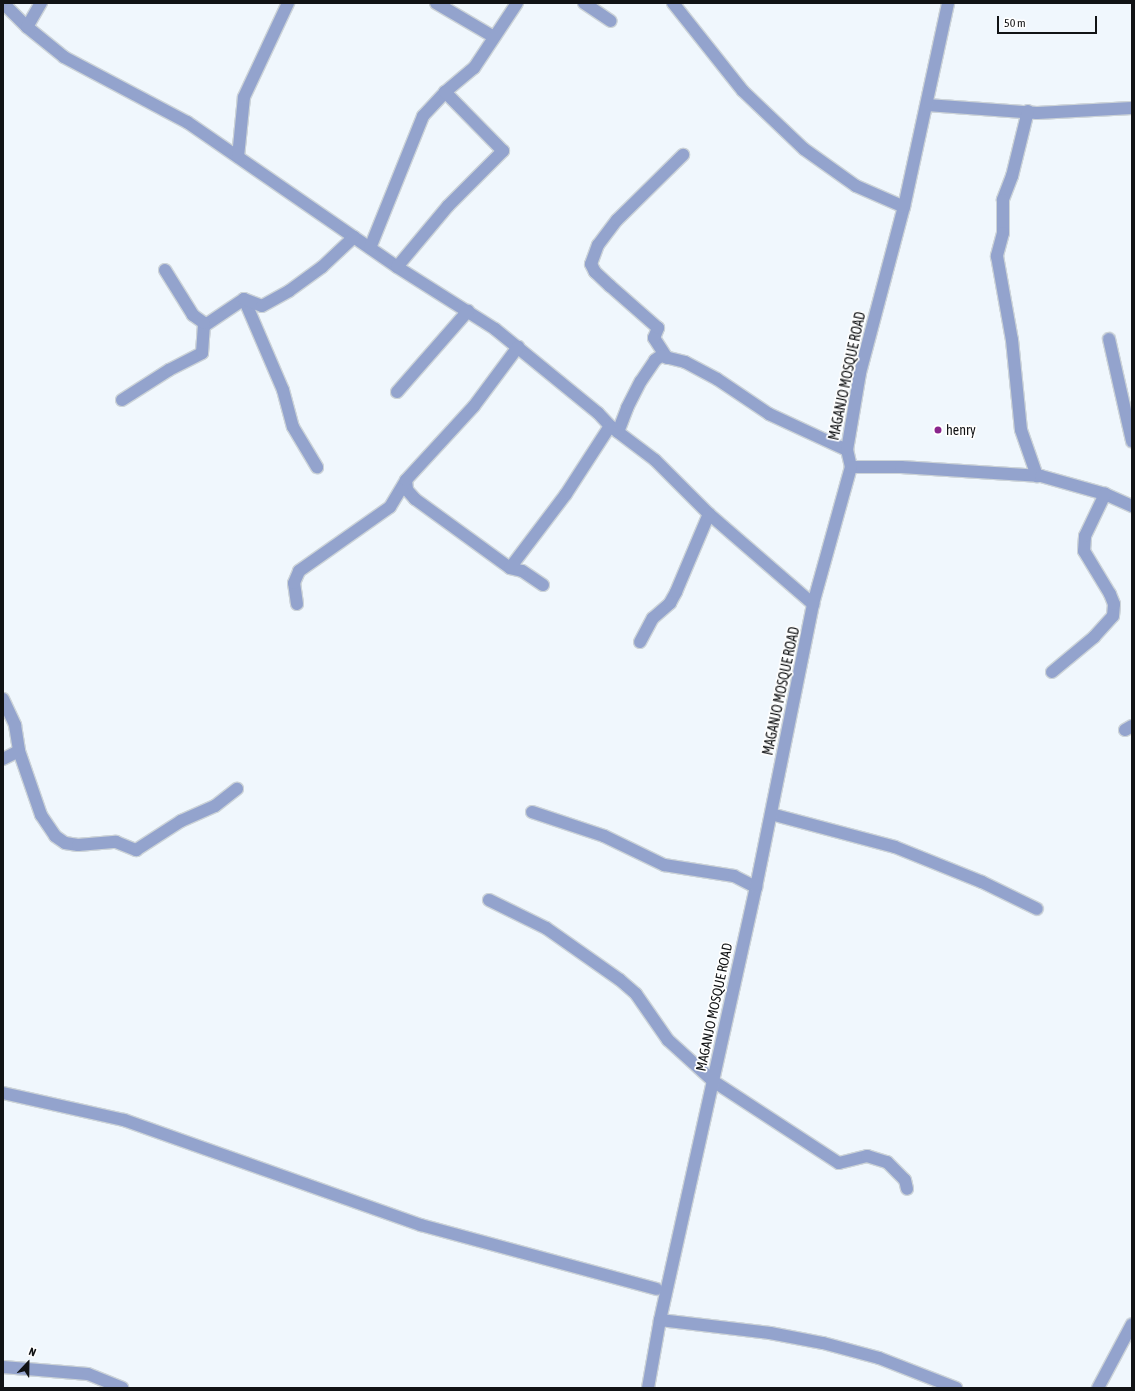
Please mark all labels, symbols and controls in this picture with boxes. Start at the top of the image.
scale bar [999,8,1099,34]
text: 50 m [1004,16,1026,30]
street label: MAGANJO MOSQUE ROAD [825,310,869,442]
place label: henry [946,422,976,438]
marker: henry [933,425,943,435]
street label: MAGANJO MOSQUE ROAD [759,625,803,757]
street label: MAGANJO MOSQUE ROAD [692,941,736,1073]
north arrow [8,1343,48,1383]
text: N [27,1345,38,1359]

